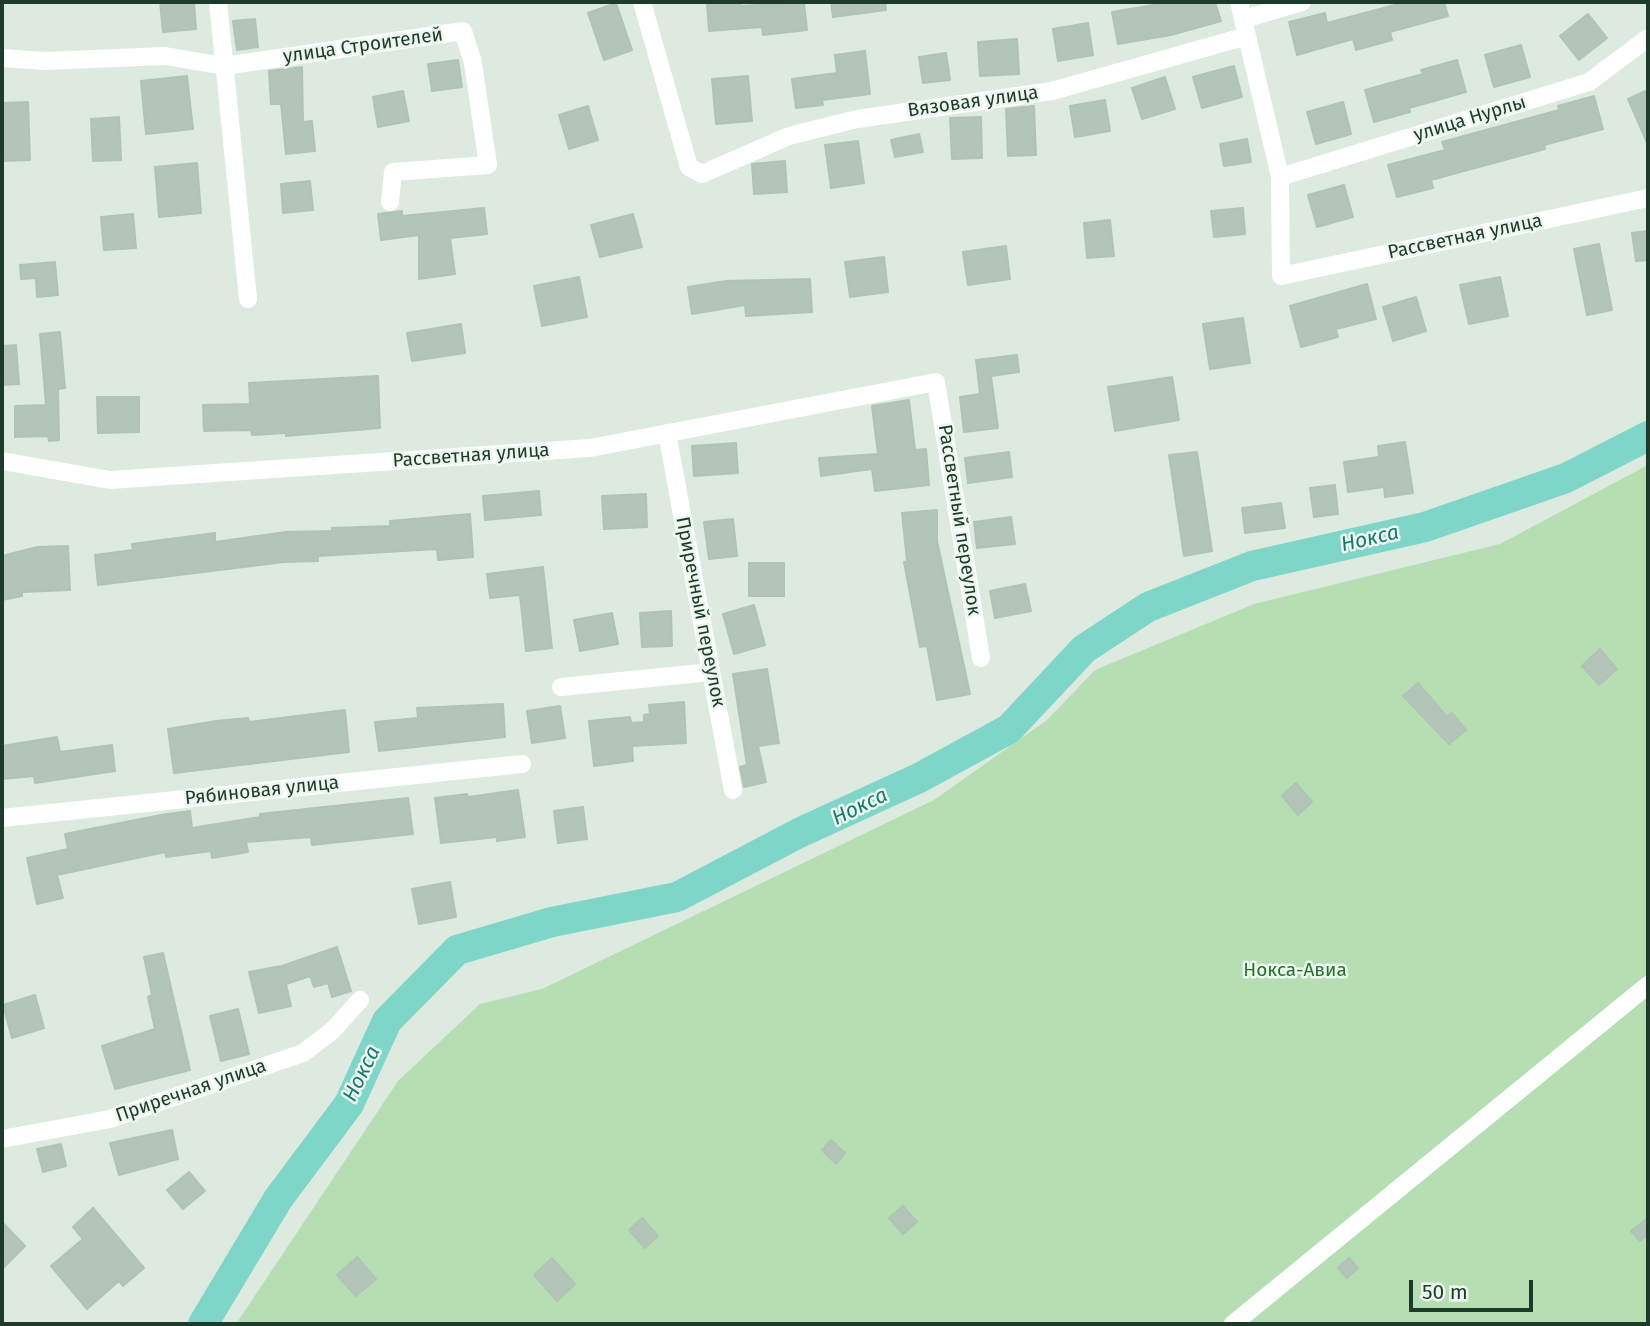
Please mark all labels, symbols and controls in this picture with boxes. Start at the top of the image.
street label: улица Строителей [282,24,444,68]
street label: Вязовая улица [906,82,1040,122]
street label: улица Нурлы [1411,91,1529,147]
street label: Рассветная улица [1386,210,1544,264]
street label: Рассветный переулок [933,423,985,617]
street label: Рассветная улица [392,439,550,473]
street label: Приречный переулок [670,515,730,709]
water label: Нокса [1339,520,1401,558]
street label: Рябиновая улица [184,772,340,810]
water label: Нокса [828,783,892,831]
park label: Нокса-Авиа [1243,960,1347,982]
water label: Нокса [338,1042,386,1106]
street label: Приречная улица [113,1055,269,1127]
scale bar [1412,1266,1536,1310]
text: 50 m [1422,1279,1468,1305]

